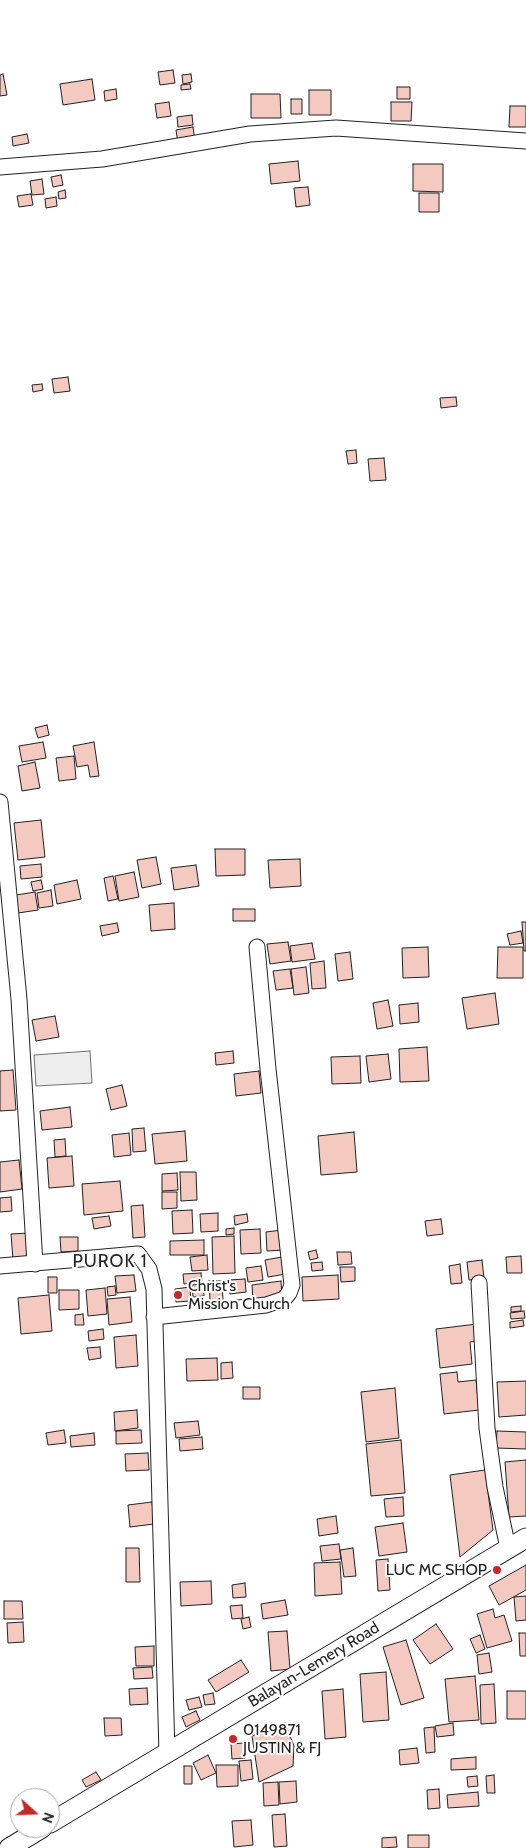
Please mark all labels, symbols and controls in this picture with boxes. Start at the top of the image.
district label: PUROK 1 [72,1251,148,1273]
place label: Christ's Mission Church [188,1276,290,1314]
marker: Christ's Mission Church [172,1289,184,1301]
place label: LUC MC SHOP [386,1560,487,1580]
marker: LUC MC SHOP [491,1564,503,1576]
street label: Balayan-Lemery Road [245,1618,383,1712]
place label: 0149871 JUSTIN & FJ [243,1720,321,1758]
marker: 0149871 JUSTIN & FJ [227,1733,239,1745]
north arrow [10,1788,60,1838]
text: N [38,1810,58,1826]

